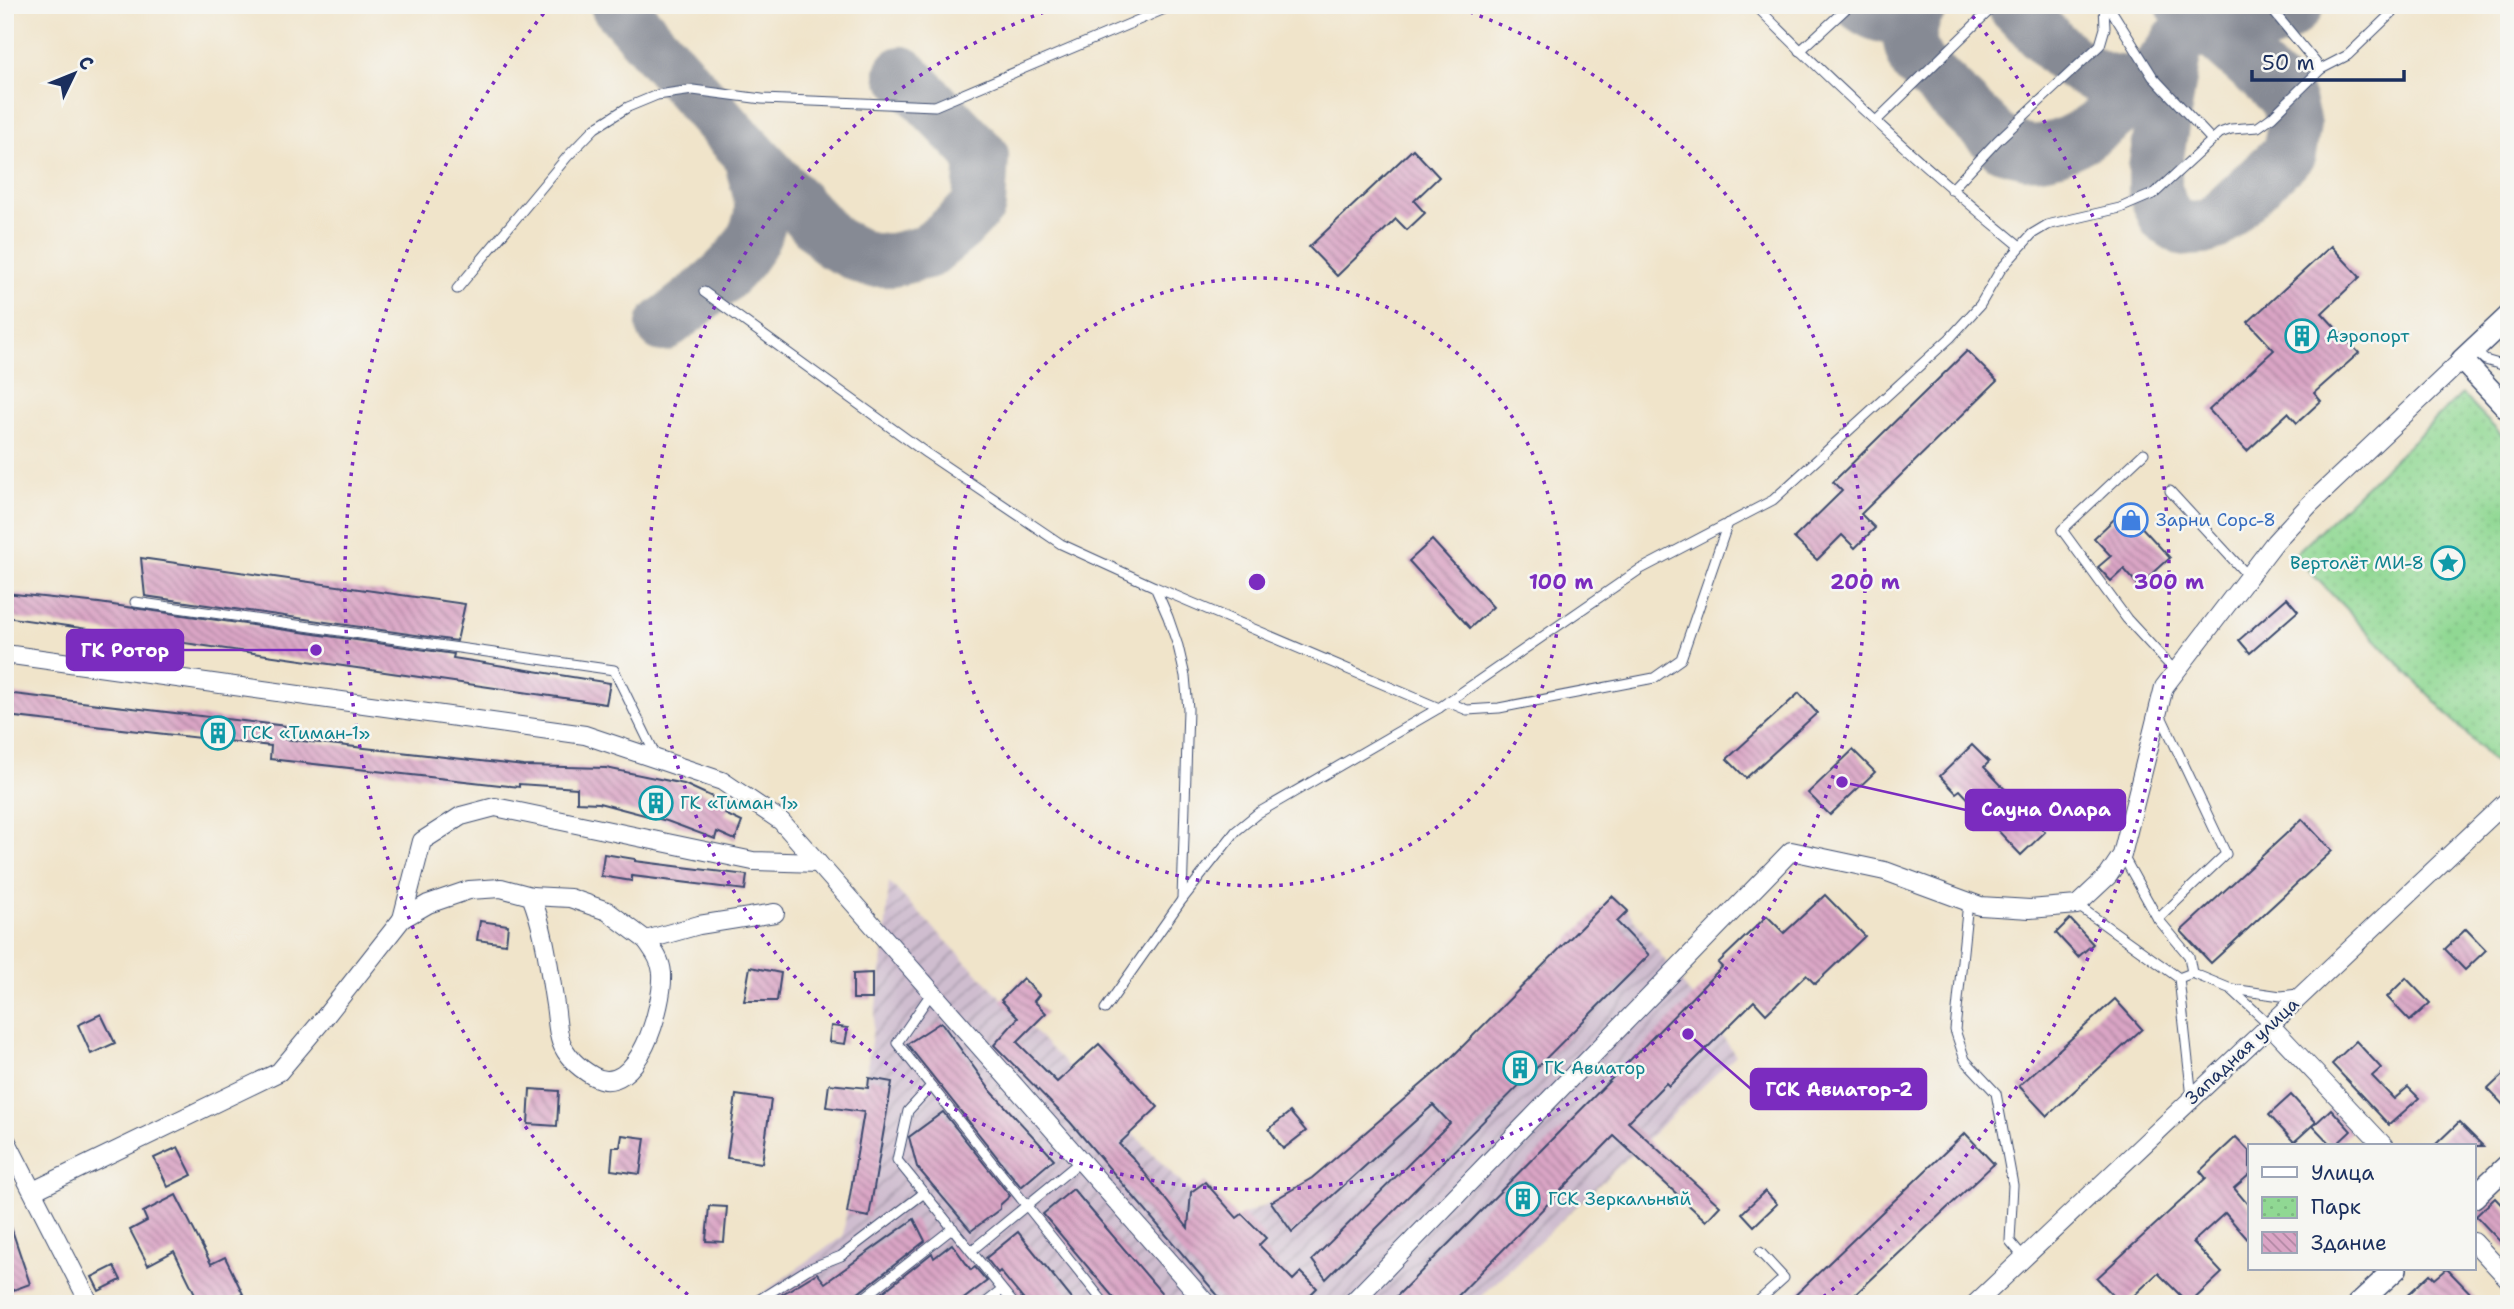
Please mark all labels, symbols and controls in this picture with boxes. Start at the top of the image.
north arrow [38,38,108,108]
scale bar [2252,38,2404,82]
text: 50 m [2262,49,2315,77]
text: С [73,50,99,76]
building icon: Аэропорт [2283,317,2321,355]
place label: Аэропорт [2326,324,2410,348]
shop icon: Зарни Сорс-8 [2112,501,2150,539]
place label: Зарни Сорс-8 [2156,508,2276,532]
place icon: Вертолёт МИ-8 [2429,544,2467,582]
place label: Вертолёт МИ-8 [2290,551,2424,575]
text: 100 m [1529,568,1593,596]
text: 200 m [1830,568,1900,596]
text: 300 m [2134,568,2204,596]
centre of rings [1245,570,1269,594]
callout: ГК Ротор [67,630,183,670]
text: ГК Ротор [81,638,169,663]
building icon: ГСК «Тиман-1» [199,714,237,752]
place label: ГСК «Тиман-1» [242,721,370,745]
building icon: ГК «Тиман 1» [637,784,675,822]
callout: Сауна Олара [1966,790,2125,830]
place label: ГК «Тиман 1» [680,791,798,815]
text: Сауна Олара [1981,797,2111,822]
street label: Западная улица [2180,992,2304,1110]
building icon: ГК Авиатор [1501,1049,1539,1087]
place label: ГК Авиатор [1544,1056,1645,1080]
callout: ГСК Авиатор-2 [1751,1069,1926,1109]
text: ГСК Авиатор-2 [1766,1077,1912,1102]
legend [2248,1144,2476,1270]
text: Улица [2311,1159,2374,1187]
building icon: ГСК Зеркальный [1504,1180,1542,1218]
place label: ГСК Зеркальный [1548,1187,1691,1211]
text: Парк [2311,1193,2361,1221]
text: Здание [2311,1229,2387,1257]

